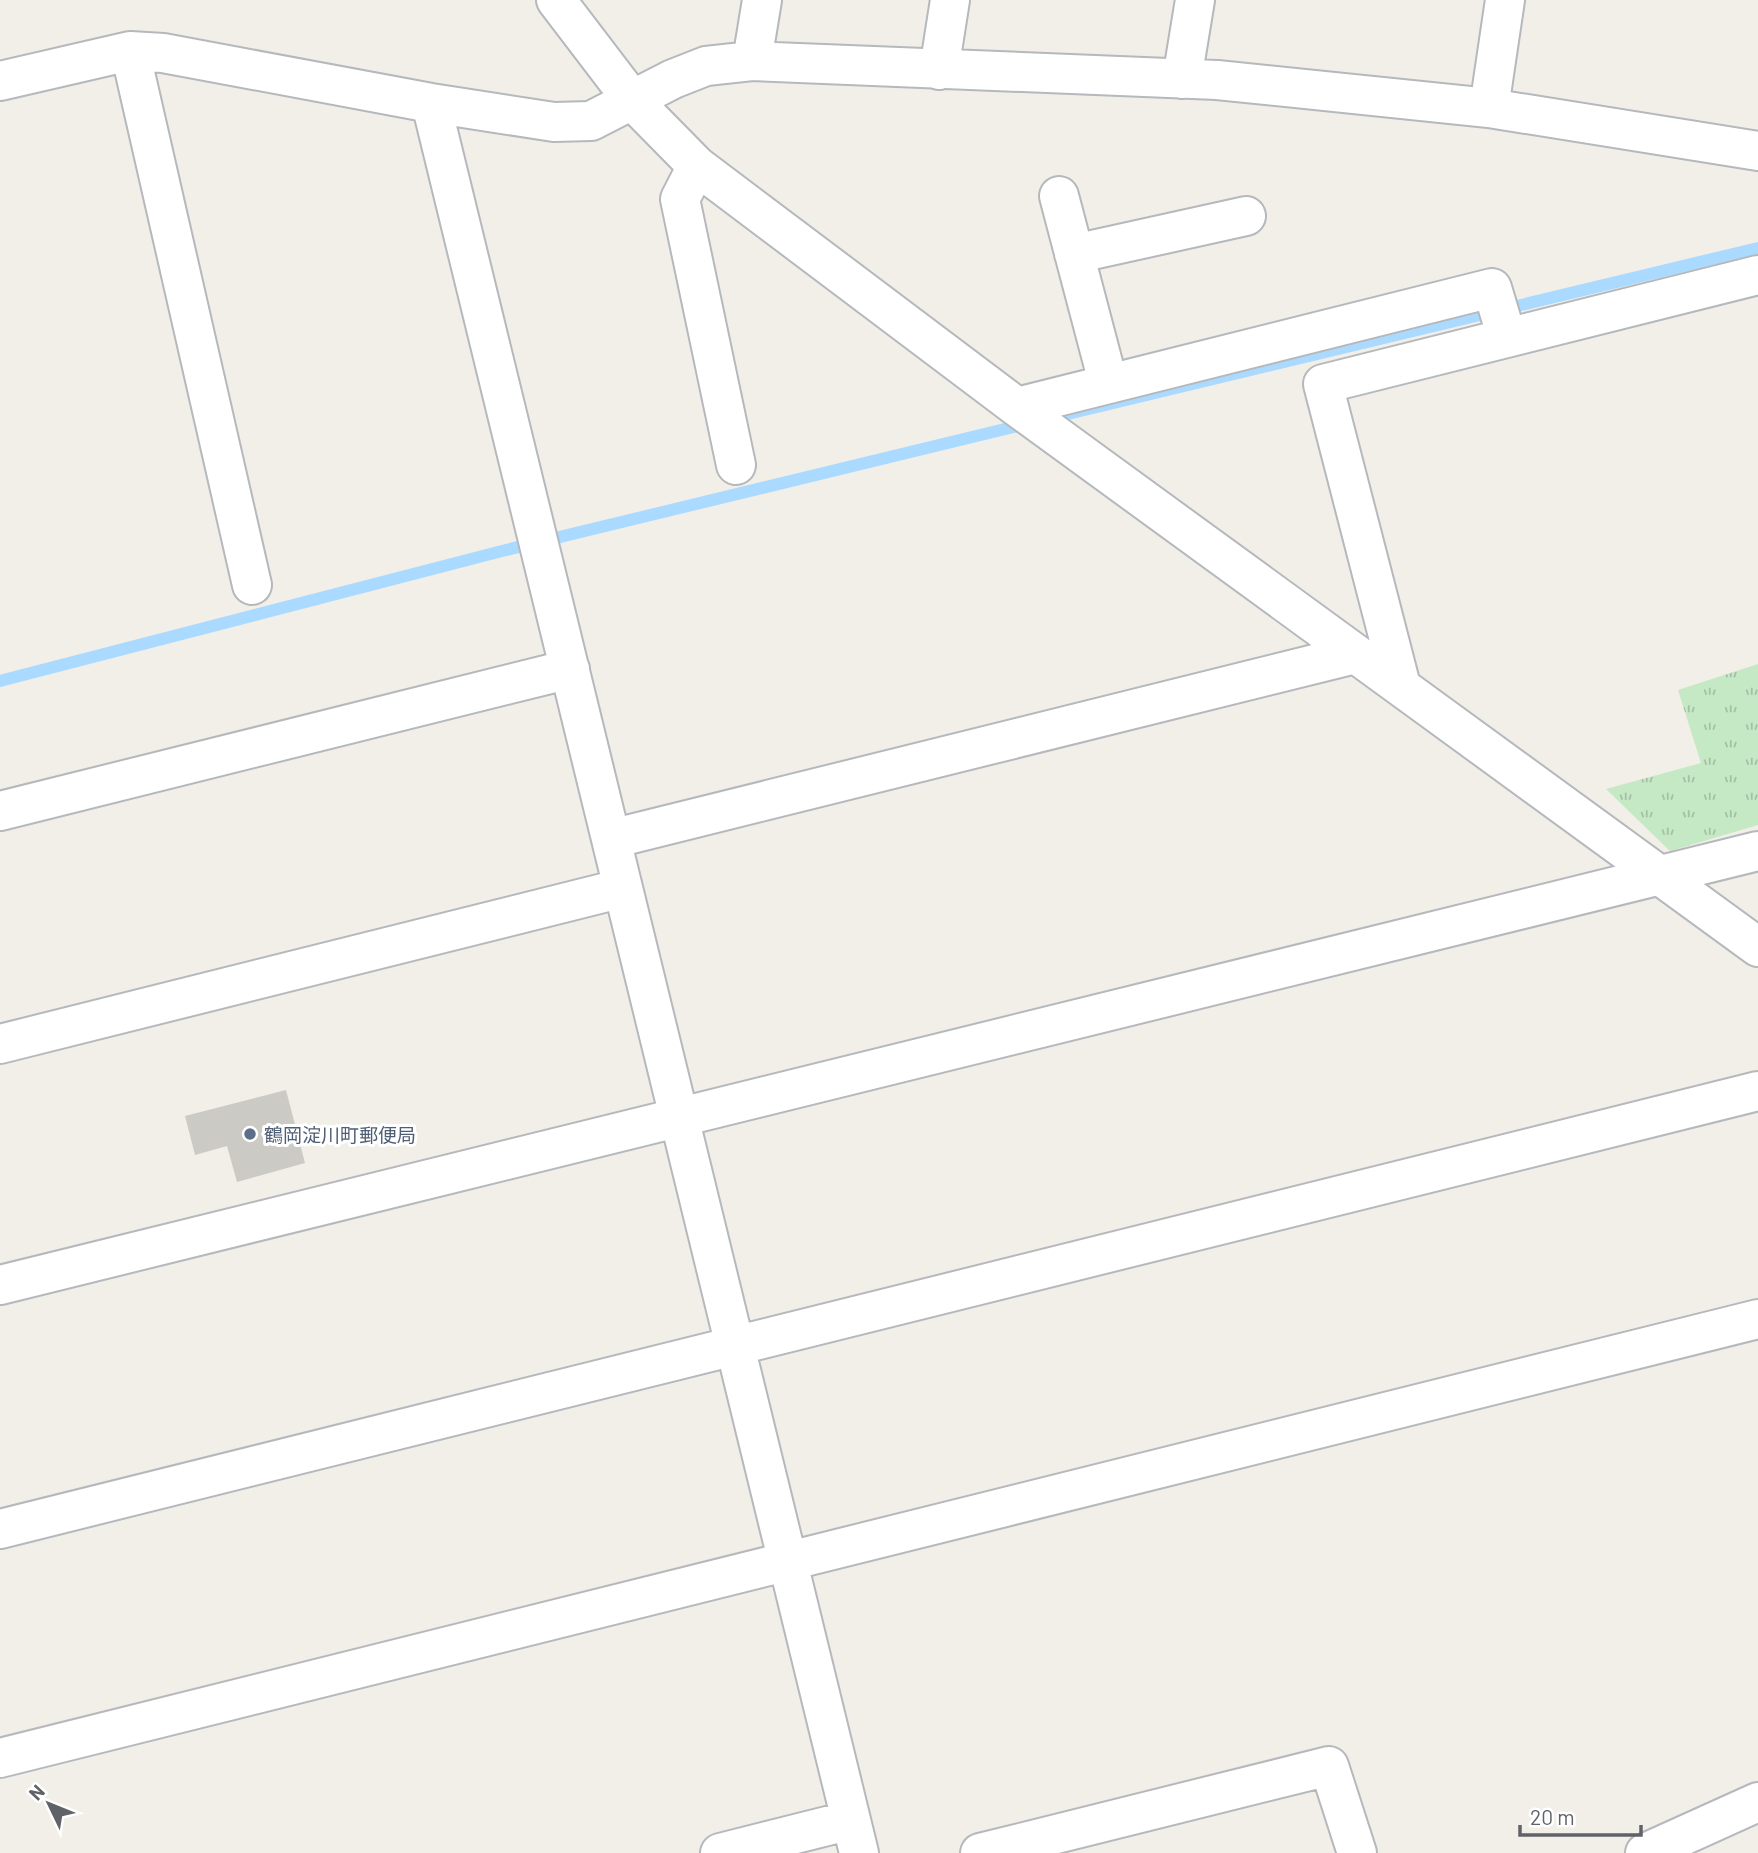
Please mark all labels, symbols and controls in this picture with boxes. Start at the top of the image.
place label: 鶴岡淀川町郵便局 [264,1123,416,1146]
marker: 鶴岡淀川町郵便局 [242,1126,258,1142]
north arrow [14,1769,84,1839]
text: N [23,1780,49,1805]
scale bar [1520,1794,1641,1838]
text: 20 m [1530,1804,1575,1829]

